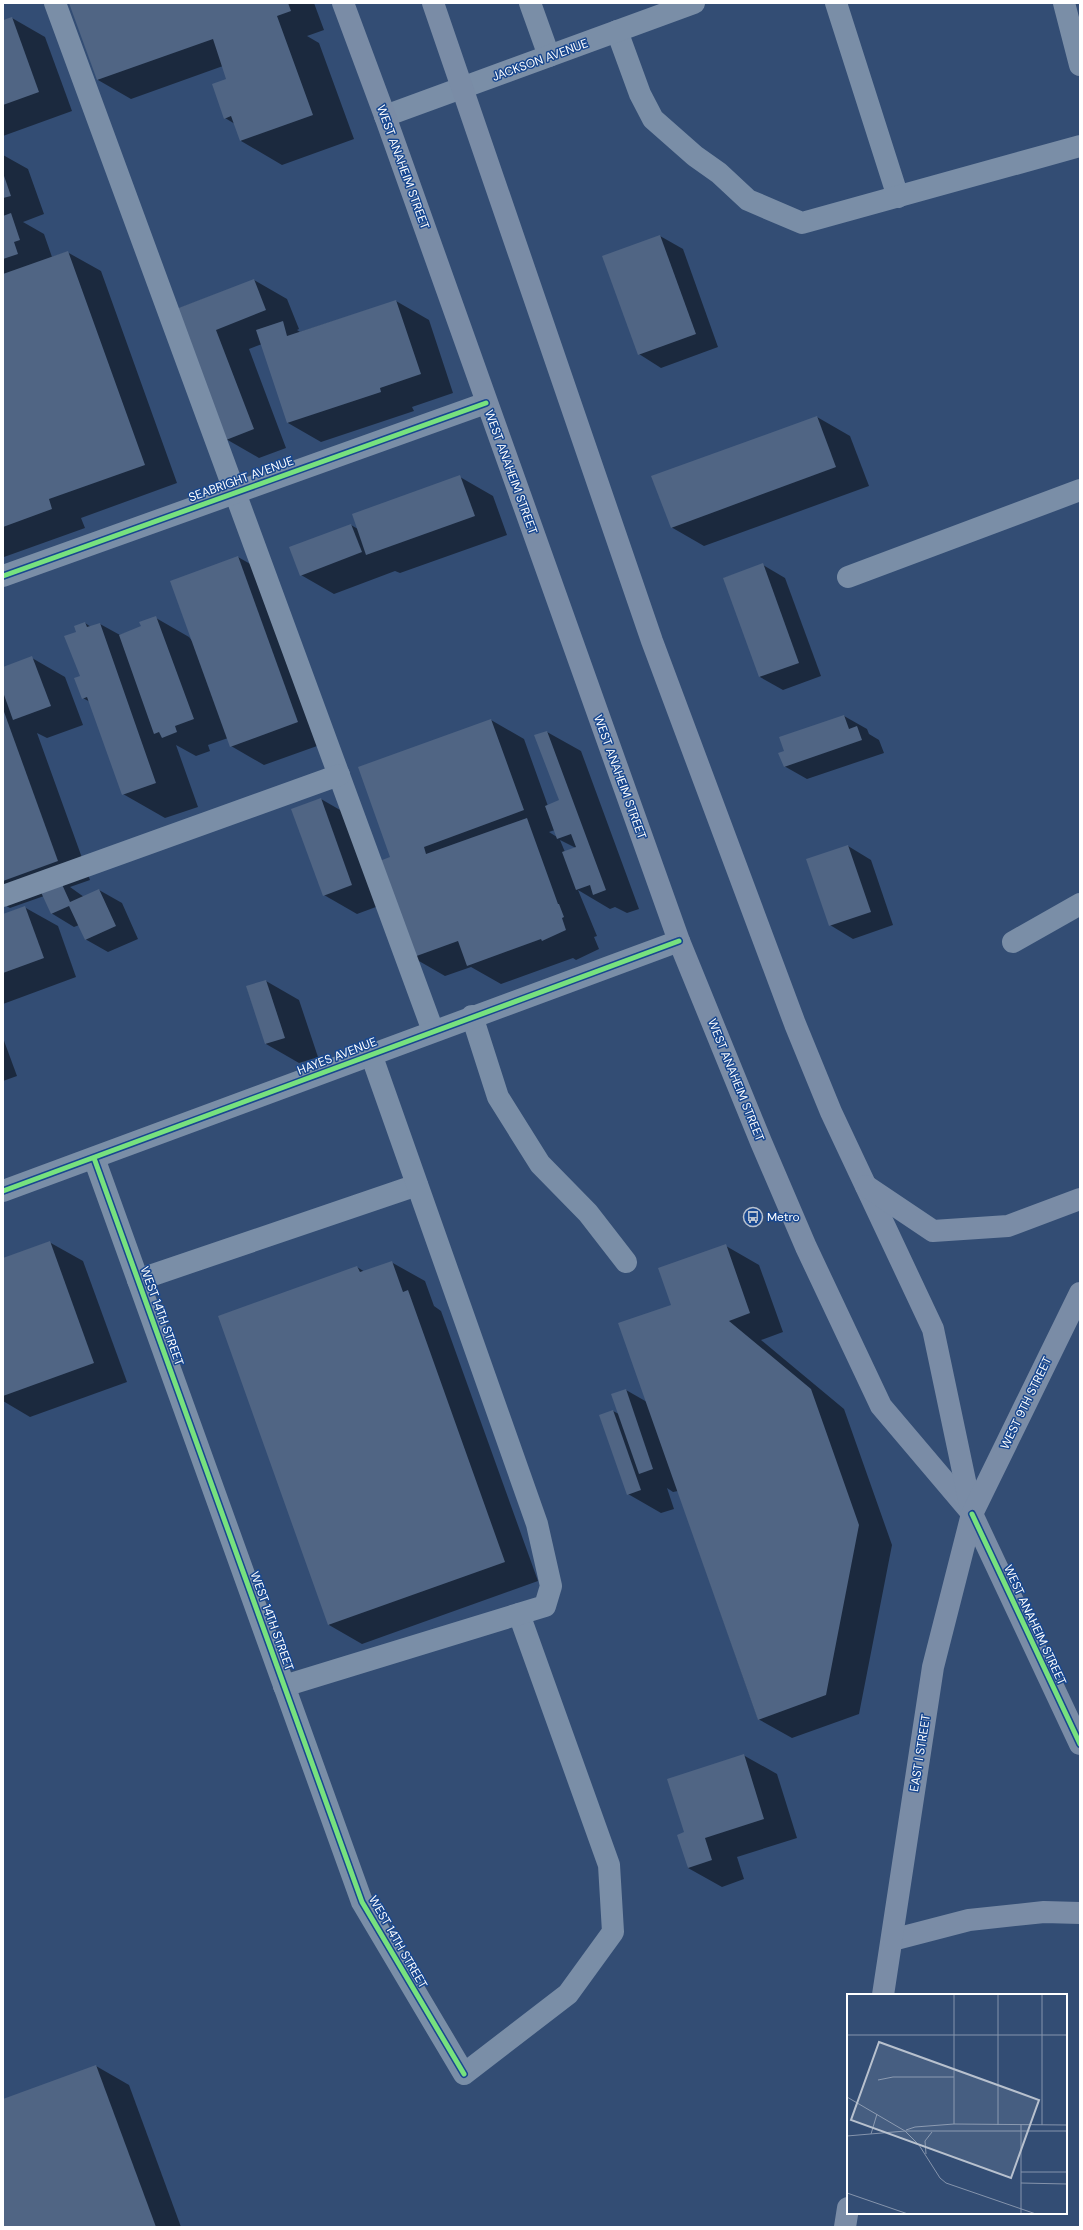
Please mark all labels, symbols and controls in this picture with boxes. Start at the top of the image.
street label: JACKSON AVENUE [490,35,590,85]
street label: WEST ANAHEIM STREET [373,103,433,232]
street label: WEST ANAHEIM STREET [481,408,541,537]
street label: SEABRIGHT AVENUE [186,452,296,505]
street label: WEST ANAHEIM STREET [590,713,650,842]
street label: WEST ANAHEIM STREET [704,1016,768,1144]
street label: HAYES AVENUE [295,1033,379,1078]
bus stop icon: Metro [742,1206,764,1228]
place label: Metro [767,1209,800,1225]
street label: WEST 14TH STREET [137,1264,187,1368]
street label: WEST 9TH STREET [997,1354,1055,1452]
street label: WEST ANAHEIM STREET [1000,1562,1070,1688]
street label: WEST 14TH STREET [247,1569,297,1673]
street label: EAST I STREET [906,1713,934,1793]
street label: WEST 14TH STREET [365,1893,431,1992]
inset map [847,1994,1067,2214]

